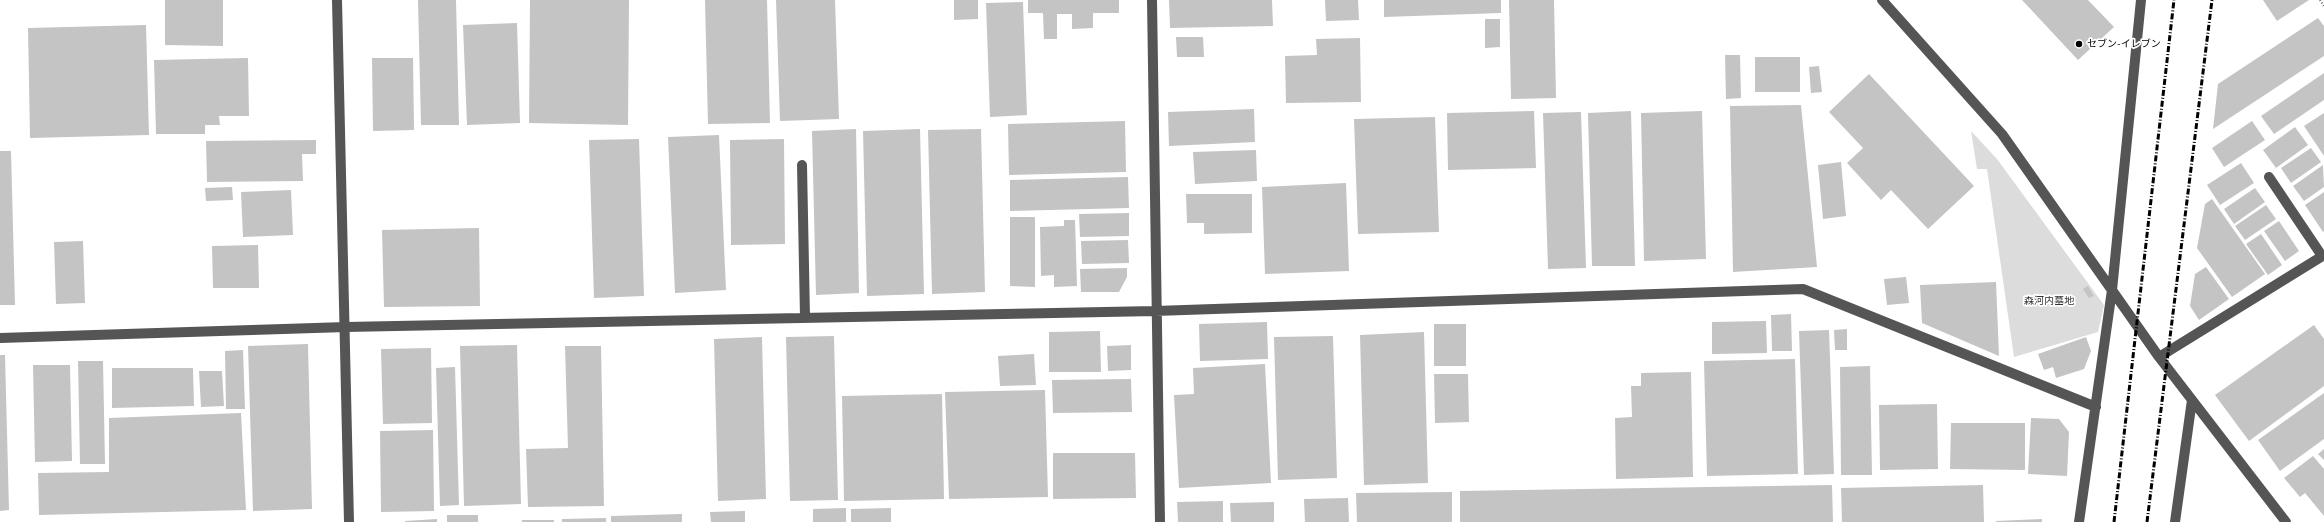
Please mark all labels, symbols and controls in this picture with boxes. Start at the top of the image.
place label: セブン-イレブン [2087,38,2161,50]
marker: セブン-イレブン [2074,39,2084,49]
park label: 森河内墓地 [2024,295,2074,307]

